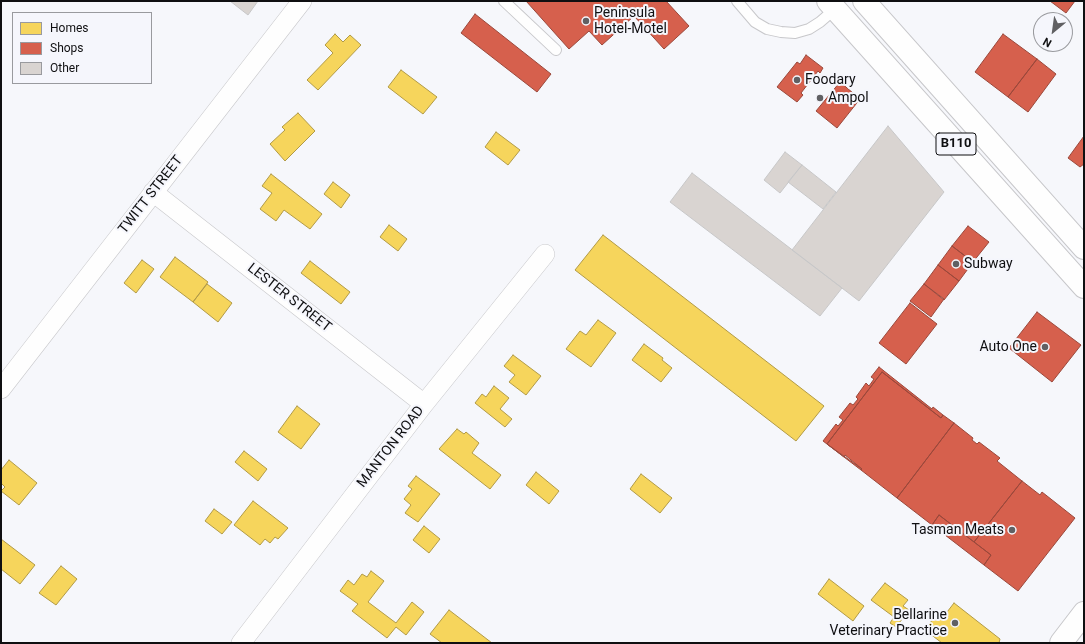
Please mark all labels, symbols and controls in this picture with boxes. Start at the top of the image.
place label: Peninsula Hotel-Motel [594,5,667,38]
legend [12,12,152,84]
north arrow [1033,12,1073,52]
marker: Peninsula Hotel-Motel [581,16,591,26]
text: Homes [50,21,88,35]
text: N [1041,34,1054,50]
text: Shops [50,41,84,55]
text: Other [50,61,79,75]
place label: Foodary [805,72,856,88]
marker: Foodary [792,75,802,85]
place label: Ampol [828,90,869,106]
marker: Ampol [815,93,825,103]
road number: B110 [936,133,976,155]
street label: TWITT STREET [115,153,187,237]
place label: Subway [964,256,1013,272]
marker: Subway [951,259,961,269]
street label: LESTER STREET [244,260,334,336]
place label: Auto One [980,339,1037,355]
marker: Auto One [1040,342,1050,352]
street label: MANTON ROAD [354,403,428,491]
place label: Tasman Meats [911,522,1004,538]
marker: Tasman Meats [1007,525,1017,535]
place label: Bellarine Veterinary Practice [830,607,947,640]
marker: Bellarine Veterinary Practice [950,618,960,628]

